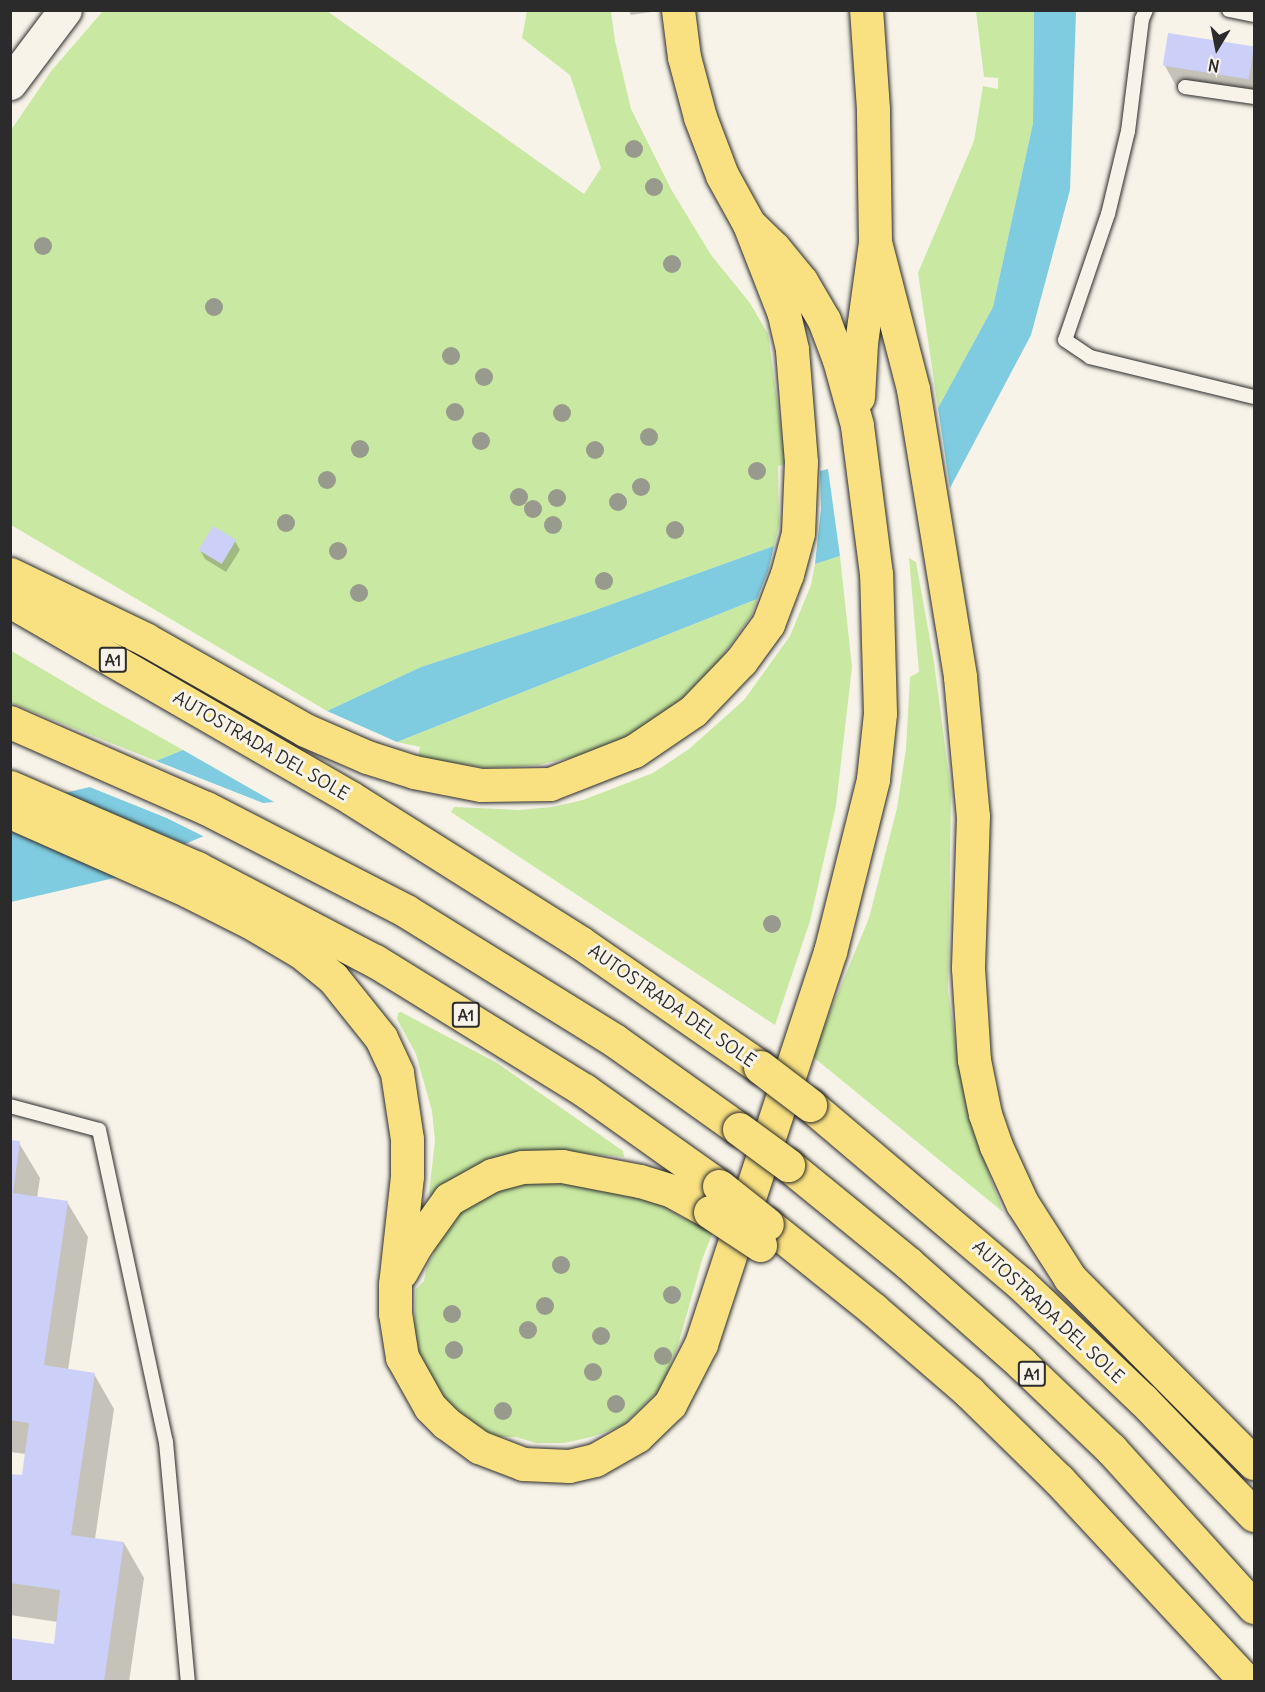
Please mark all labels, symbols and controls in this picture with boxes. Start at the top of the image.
north arrow [1187,18,1247,78]
text: N [1207,55,1221,77]
road number: A1 [98,647,128,673]
street label: AUTOSTRADA DEL SOLE [169,687,353,805]
street label: AUTOSTRADA DEL SOLE [584,940,760,1072]
road number: A1 [451,1002,481,1028]
street label: AUTOSTRADA DEL SOLE [968,1236,1128,1388]
road number: A1 [1017,1361,1047,1387]

